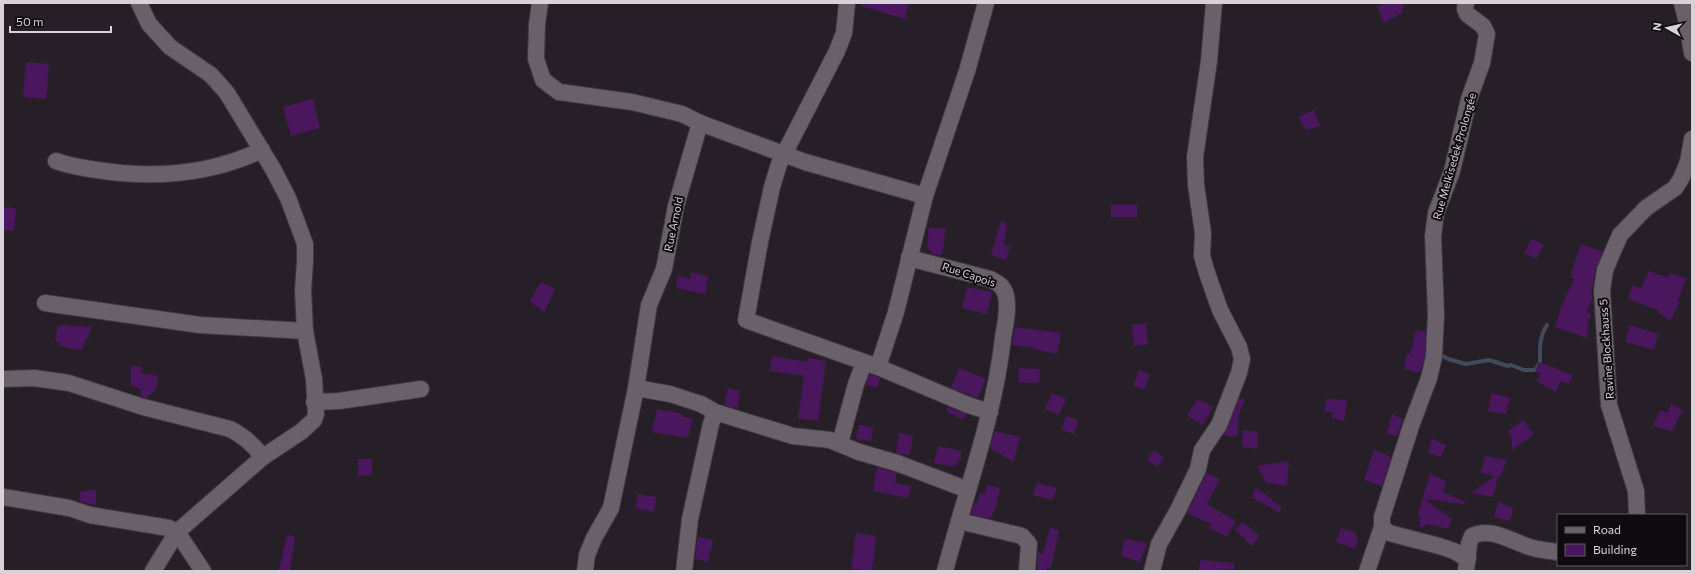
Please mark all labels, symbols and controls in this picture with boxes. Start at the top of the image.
scale bar [10,8,111,34]
north arrow [1647,8,1687,48]
text: 50 m [16,14,44,28]
text: N [1650,22,1664,32]
street label: Rue Melkisedek Prolongée [1430,91,1478,221]
street label: Rue Arnold [661,196,685,252]
street label: Rue Capois [941,259,997,289]
street label: Ravine Blockhauss 5 [1596,299,1616,399]
legend [1557,514,1687,566]
text: Road [1593,522,1621,536]
text: Building [1593,542,1637,556]

